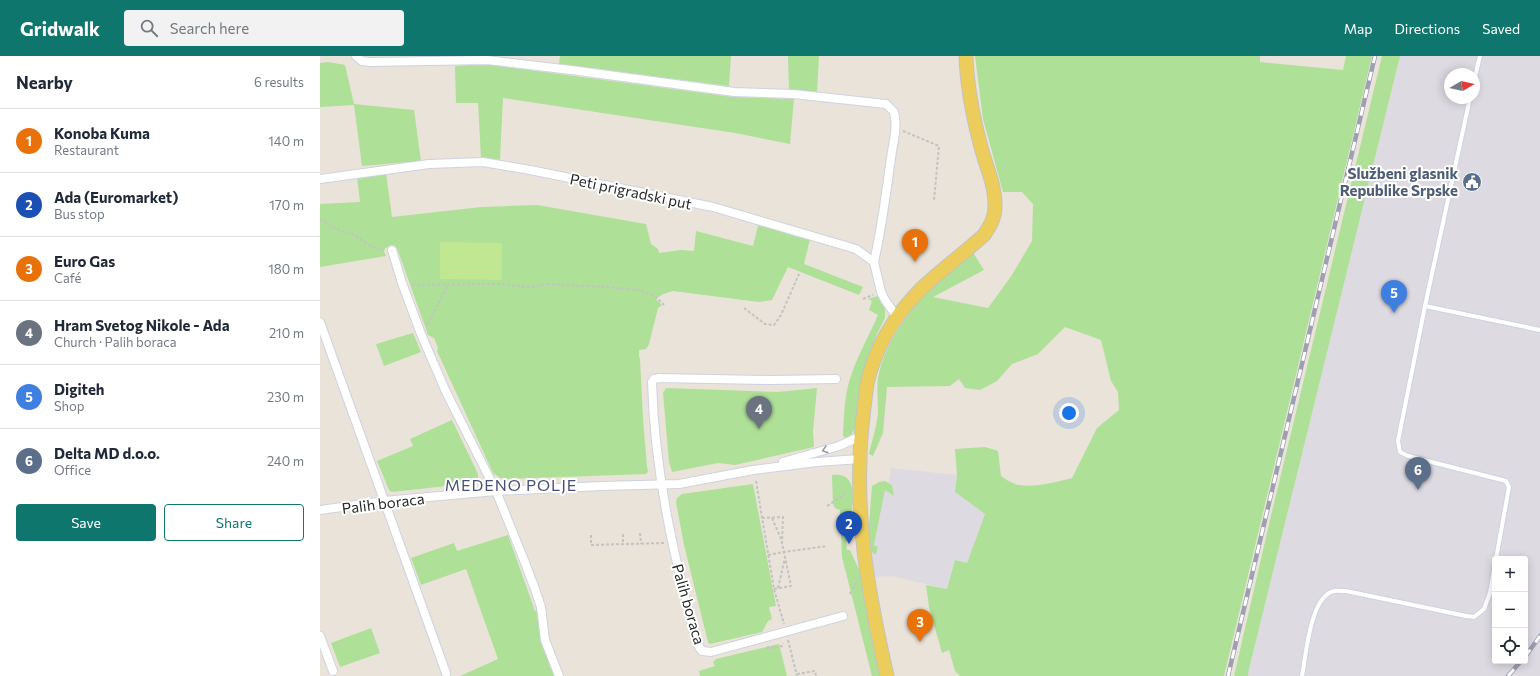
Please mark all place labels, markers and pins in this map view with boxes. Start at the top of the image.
place label: Službeni glasnik Republike Srpske [1340,164,1458,199]
public building icon: Službeni glasnik Republike Srpske [1461,171,1483,193]
pin: 1 [902,229,928,262]
pin: 5 [1381,280,1407,313]
pin: 4 [746,396,772,429]
pin: 6 [1405,457,1431,490]
pin: 2 [836,511,862,544]
pin: 3 [907,609,933,642]

